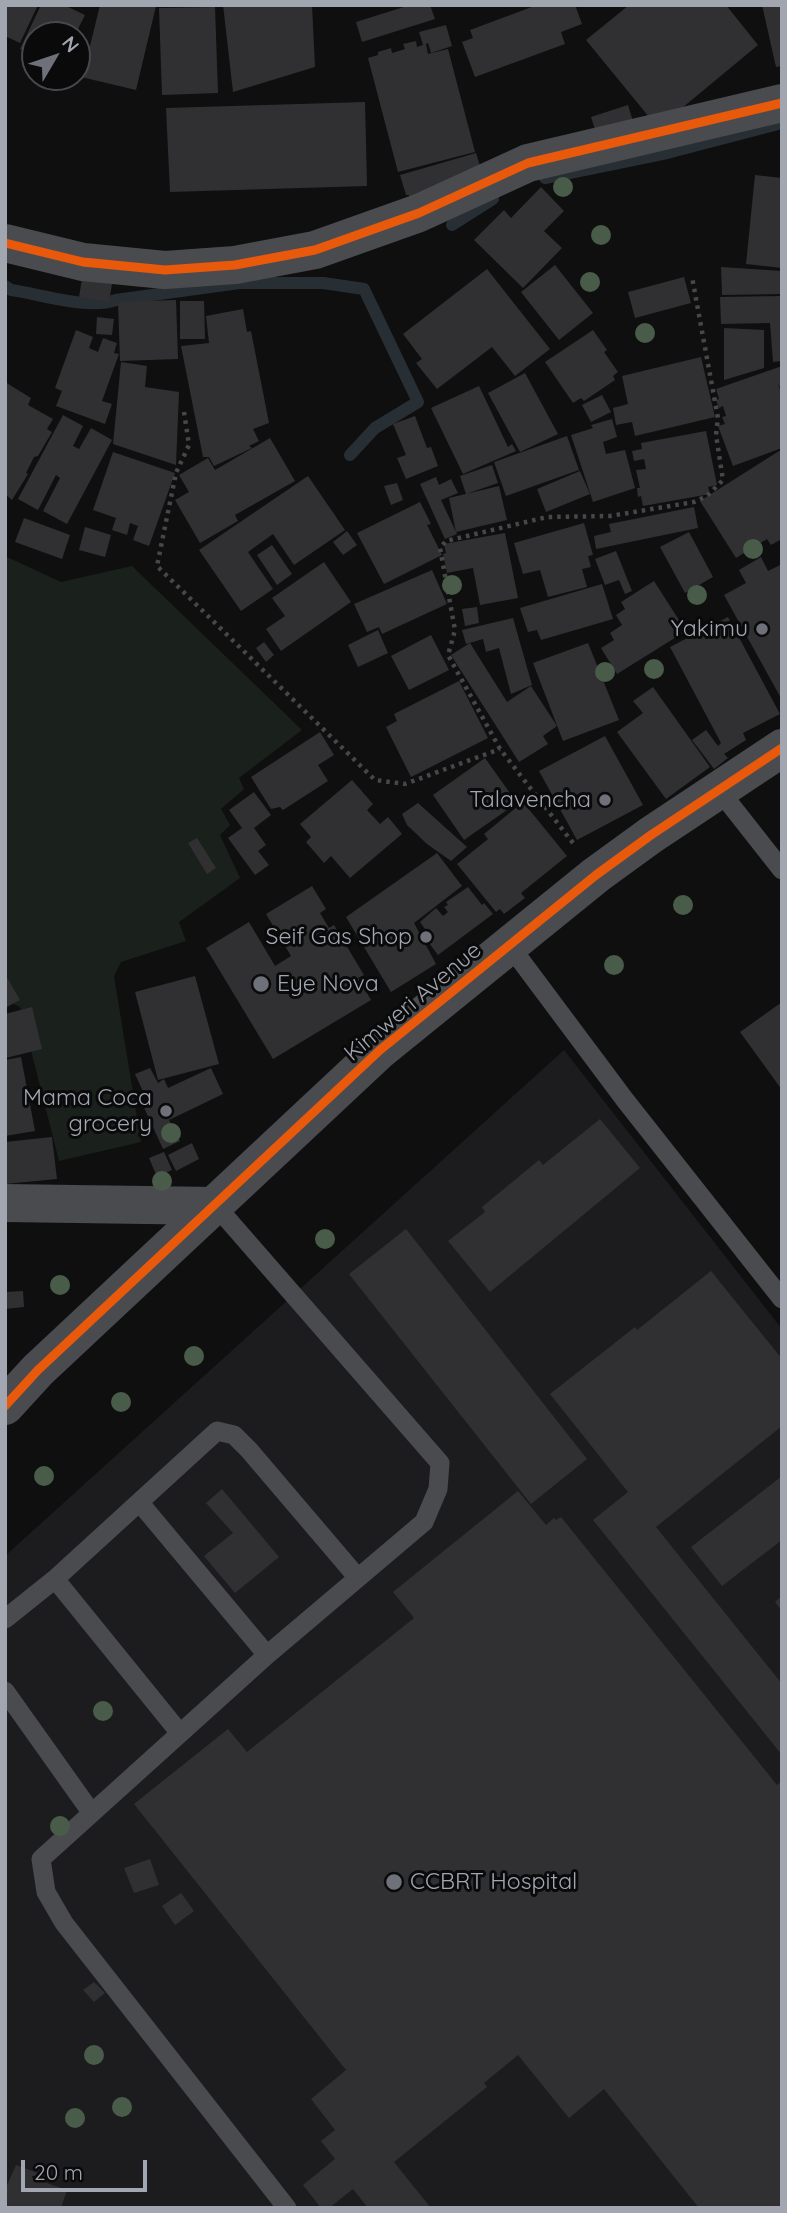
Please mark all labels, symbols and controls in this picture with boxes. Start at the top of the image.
north arrow [21,21,91,91]
text: N [57,31,84,57]
place label: Yakimu [671,615,748,643]
marker: Yakimu [754,621,770,637]
place label: Talavencha [469,786,591,814]
marker: Talavencha [597,792,613,808]
place label: Seif Gas Shop [265,923,412,951]
marker: Seif Gas Shop [418,929,434,945]
street label: Kimweri Avenue [339,937,487,1067]
place label: Eye Nova [277,970,379,998]
marker: Eye Nova [251,974,271,994]
place label: Mama Coca grocery [23,1084,152,1138]
marker: Mama Coca grocery [158,1103,174,1119]
place label: CCBRT Hospital [410,1868,577,1896]
marker: CCBRT Hospital [384,1872,404,1892]
scale bar [24,2146,150,2190]
text: 20 m [34,2159,83,2185]

